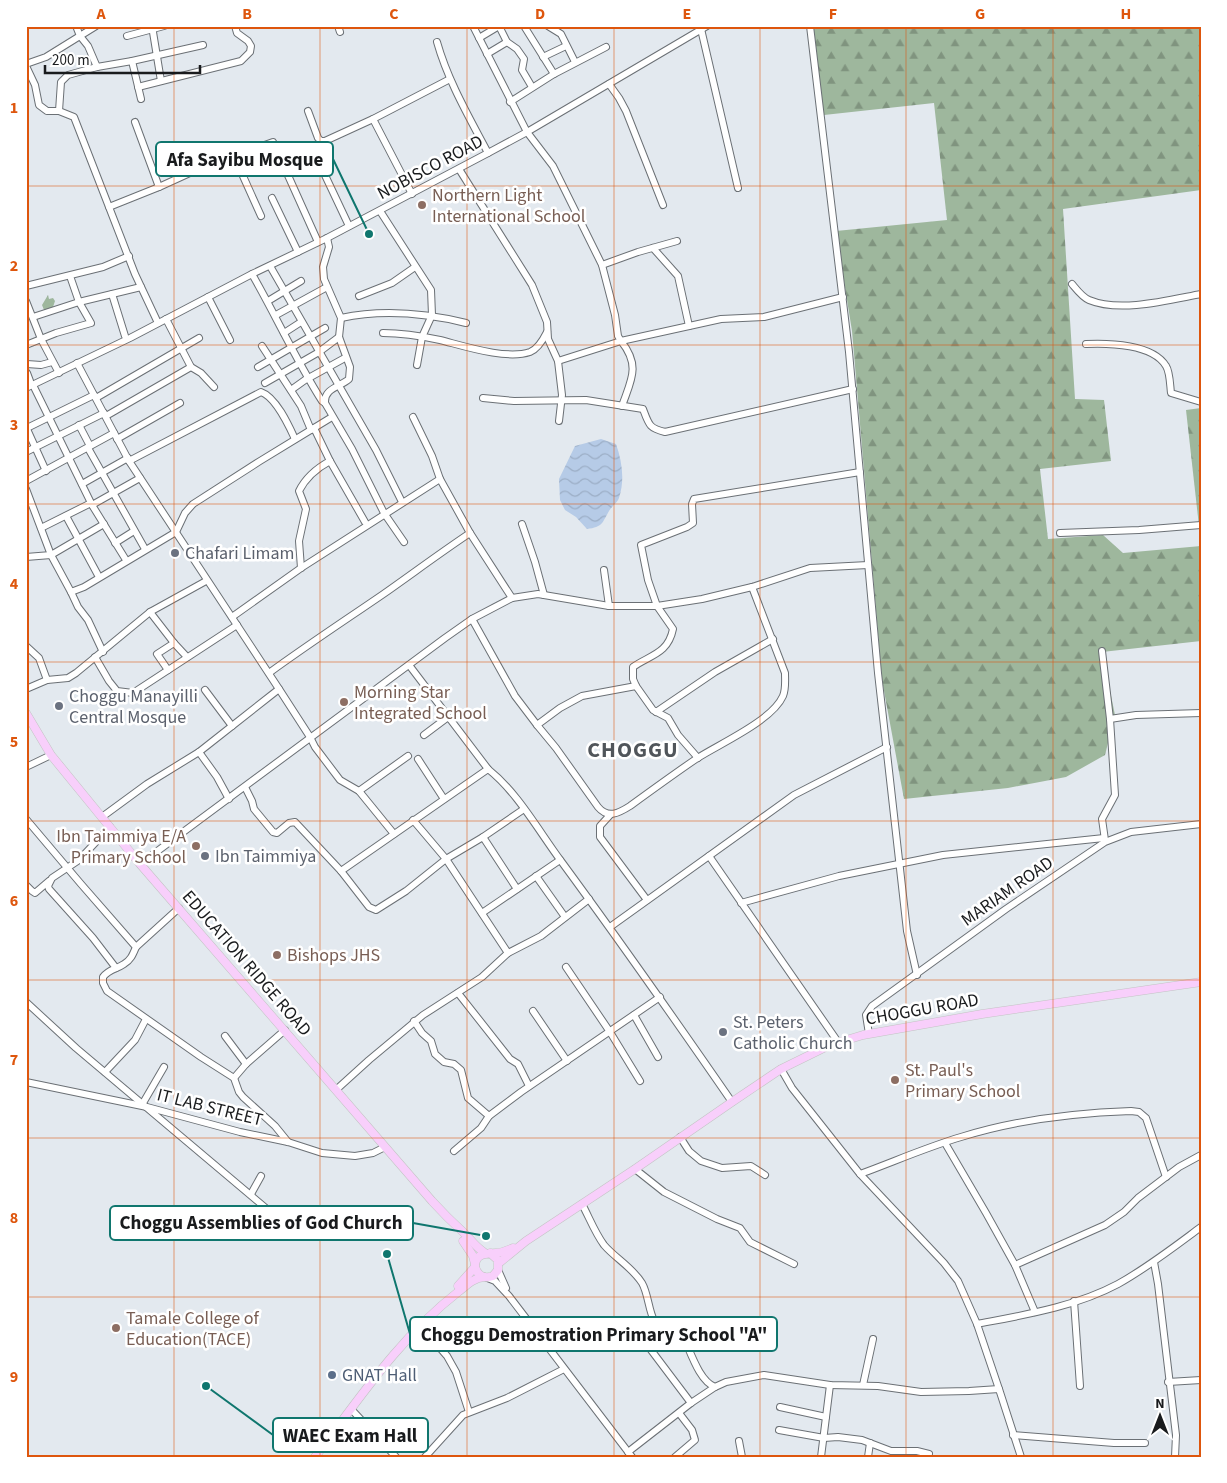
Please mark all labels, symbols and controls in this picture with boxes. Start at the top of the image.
text: A [95,3,106,25]
text: B [242,3,252,25]
text: C [389,3,399,25]
text: D [535,3,545,25]
text: E [683,3,691,25]
text: F [829,3,837,25]
text: G [975,3,985,25]
text: H [1121,3,1131,25]
scale bar [45,42,200,74]
text: 200 m [52,50,90,71]
text: 1 [10,97,18,119]
street label: NOBISCO ROAD [373,129,488,206]
callout: Afa Sayibu Mosque [156,142,333,176]
text: Afa Sayibu Mosque [166,147,323,174]
place label: Northern Light International School [432,183,585,229]
marker: Northern Light International School [416,199,428,211]
text: 2 [10,255,18,277]
text: 3 [10,414,18,436]
place label: Chafari Limam [185,541,294,566]
marker: Chafari Limam [169,547,181,559]
text: 4 [10,573,19,595]
place label: Morning Star Integrated School [354,680,487,726]
place label: Choggu Manayilli Central Mosque [69,684,198,730]
marker: Morning Star Integrated School [338,696,350,708]
marker: Choggu Manayilli Central Mosque [53,700,65,712]
text: 5 [10,731,18,753]
district label: CHOGGU [587,734,679,766]
place label: Ibn Taimmiya E/A Primary School [56,824,186,870]
marker: Ibn Taimmiya E/A Primary School [190,840,202,852]
place label: Ibn Taimmiya [215,844,316,869]
marker: Ibn Taimmiya [199,850,211,862]
street label: MARIAM ROAD [956,850,1058,932]
street label: EDUCATION RIDGE ROAD [176,885,317,1042]
text: 6 [10,890,18,912]
place label: Bishops JHS [287,943,380,968]
marker: Bishops JHS [271,949,283,961]
street label: CHOGGU ROAD [864,987,981,1032]
place label: St. Peters Catholic Church [733,1010,853,1056]
marker: St. Peters Catholic Church [717,1026,729,1038]
text: 7 [10,1049,18,1071]
place label: St. Paul's Primary School [905,1058,1020,1104]
marker: St. Paul's Primary School [889,1074,901,1086]
street label: IT LAB STREET [154,1082,266,1133]
callout: Choggu Assemblies of God Church [110,1206,413,1240]
text: 8 [10,1207,18,1229]
text: Choggu Assemblies of God Church [120,1210,402,1237]
place label: Tamale College of Education(TACE) [126,1306,260,1352]
callout: Choggu Demostration Primary School "A" [410,1317,777,1351]
marker: Tamale College of Education(TACE) [110,1322,122,1334]
text: Choggu Demostration Primary School "A" [421,1322,767,1349]
place label: GNAT Hall [342,1363,417,1388]
text: 9 [10,1366,18,1388]
marker: GNAT Hall [326,1369,338,1381]
north arrow [1134,1390,1184,1440]
text: N [1155,1394,1165,1414]
callout: WAEC Exam Hall [273,1418,428,1452]
text: WAEC Exam Hall [283,1423,418,1450]

